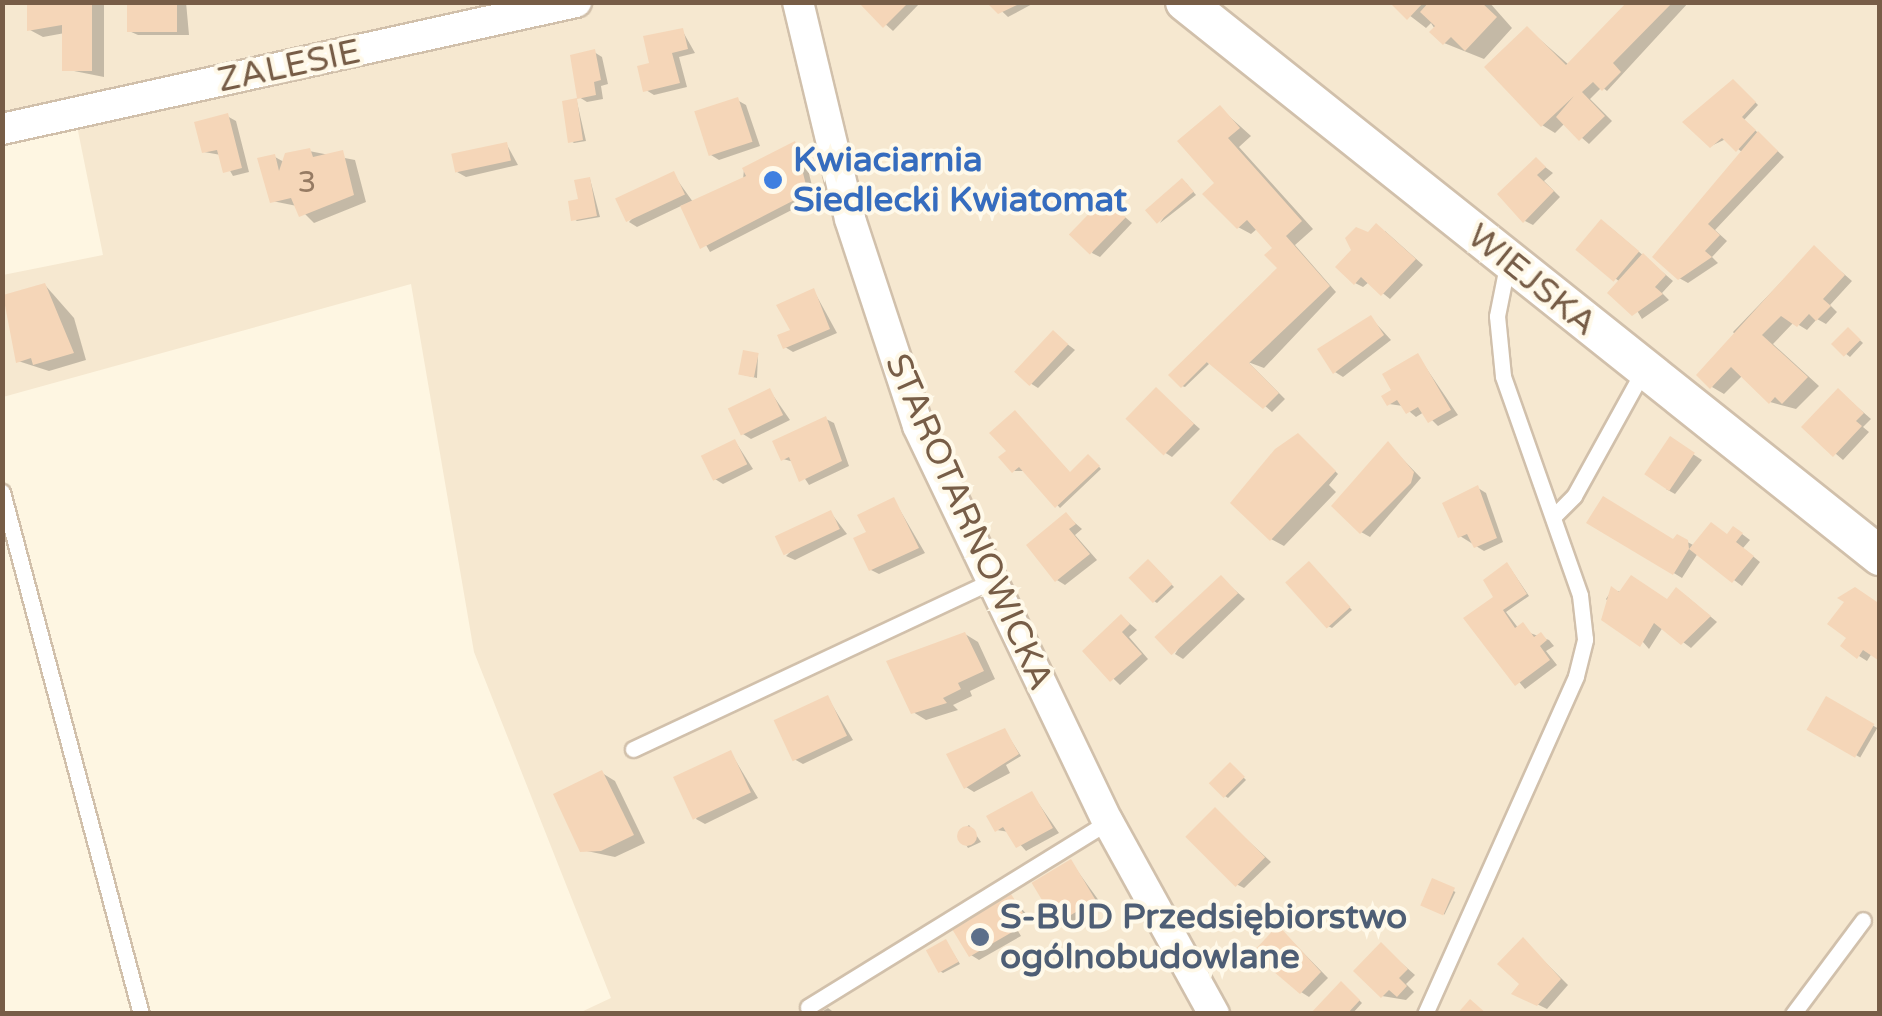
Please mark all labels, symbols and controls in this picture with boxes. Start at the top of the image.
street label: ZALESIE [214,30,364,102]
place label: Kwiaciarnia Siedlecki Kwiatomat [793,139,1127,221]
house number: 3 [298,165,316,201]
marker: Kwiaciarnia Siedlecki Kwiatomat [762,169,784,191]
street label: WIEJSKA [1459,215,1605,345]
street label: STAROTARNOWICKA [876,348,1062,696]
place label: S-BUD Przedsiębiorstwo ogólnobudowlane [1000,896,1407,978]
marker: S-BUD Przedsiębiorstwo ogólnobudowlane [969,926,991,948]

